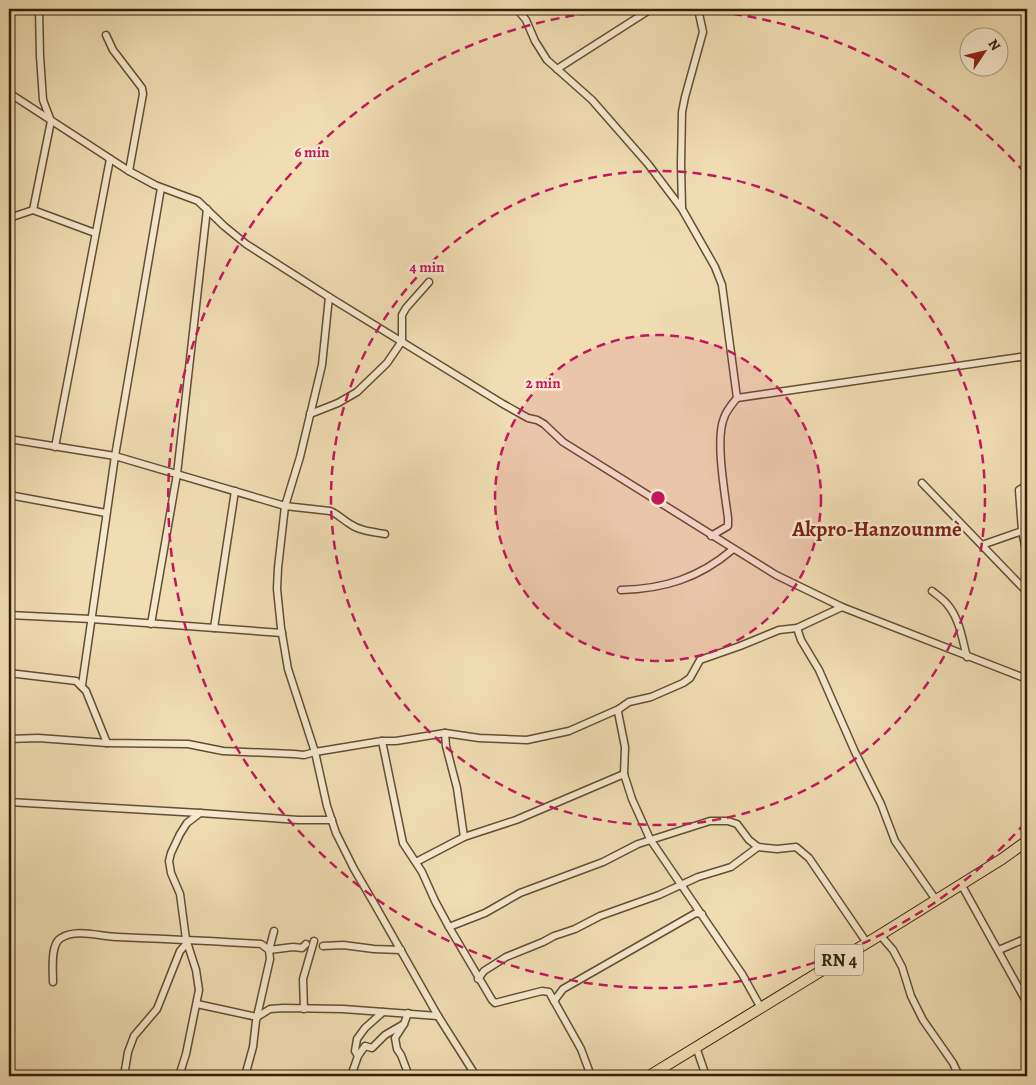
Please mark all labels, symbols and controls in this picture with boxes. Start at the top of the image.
north arrow [958,28,1008,78]
text: N [984,35,1005,54]
text: 6 min [295,142,330,162]
text: 4 min [409,257,445,277]
text: 2 min [525,373,561,393]
centre of rings [649,489,667,507]
district label: Akpro-Hanzounmè [791,515,962,543]
road number: RN 4 [815,944,863,976]

